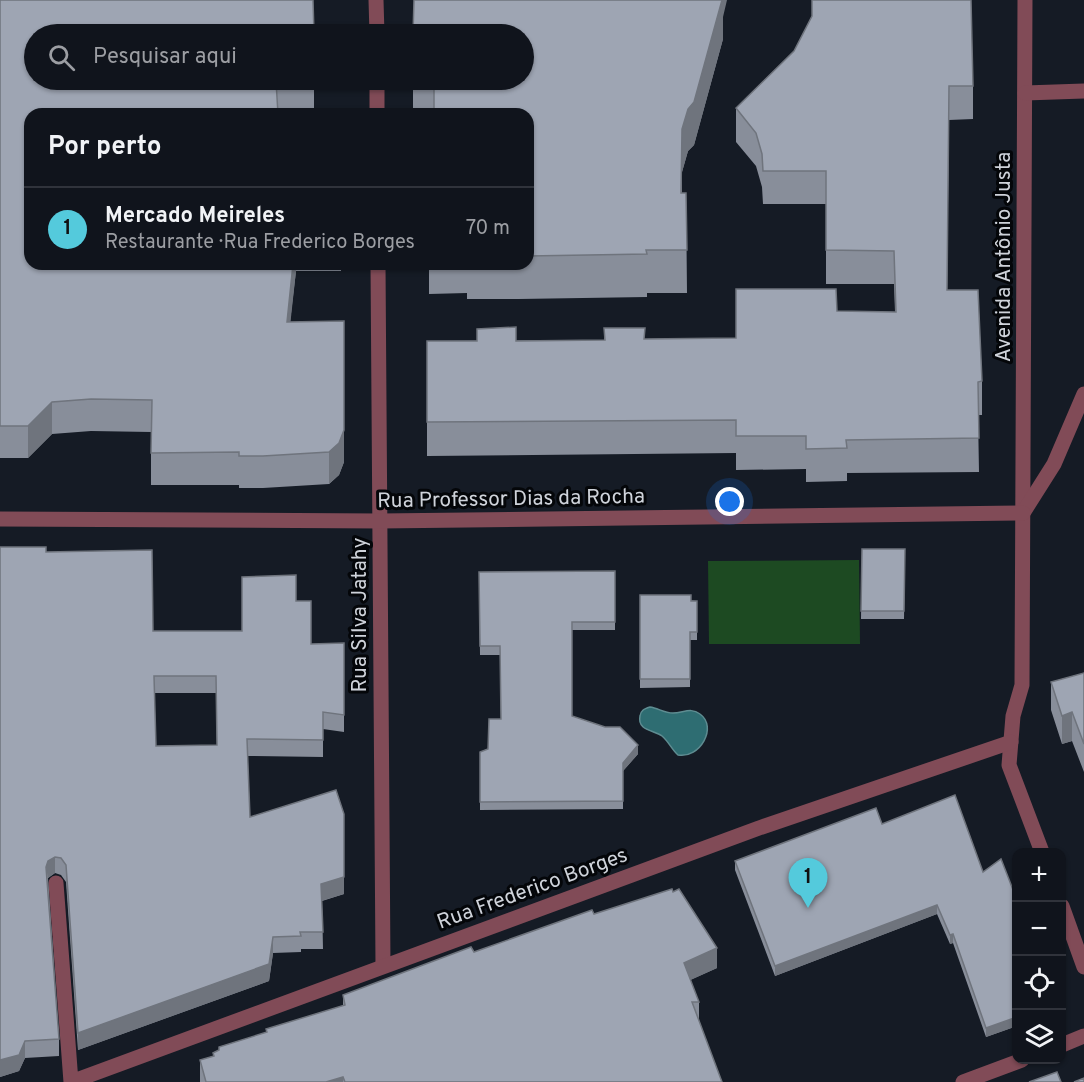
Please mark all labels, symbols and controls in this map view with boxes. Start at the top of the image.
search box [24,24,534,90]
icon: search [45,41,78,74]
text: Pesquisar aqui [93,44,237,71]
text: Por perto [48,131,162,164]
street label: Avenida Antônio Justa [991,152,1018,362]
text: Mercado Meireles [105,203,285,230]
text: 1 [64,216,72,242]
text: 70 m [466,216,510,242]
text: Restaurante · Rua Frederico Borges [105,230,415,256]
street label: Rua Professor Dias da Rocha [377,484,645,515]
your location [715,487,744,516]
street label: Rua Silva Jatahy [347,537,374,693]
street label: Rua Frederico Borges [433,842,632,936]
map controls [1012,848,1066,1064]
button: + [1012,848,1066,902]
pin: 1 [788,858,828,908]
button: − [1012,902,1066,956]
button: locate [1012,956,1066,1010]
button: layers [1012,1010,1066,1064]

